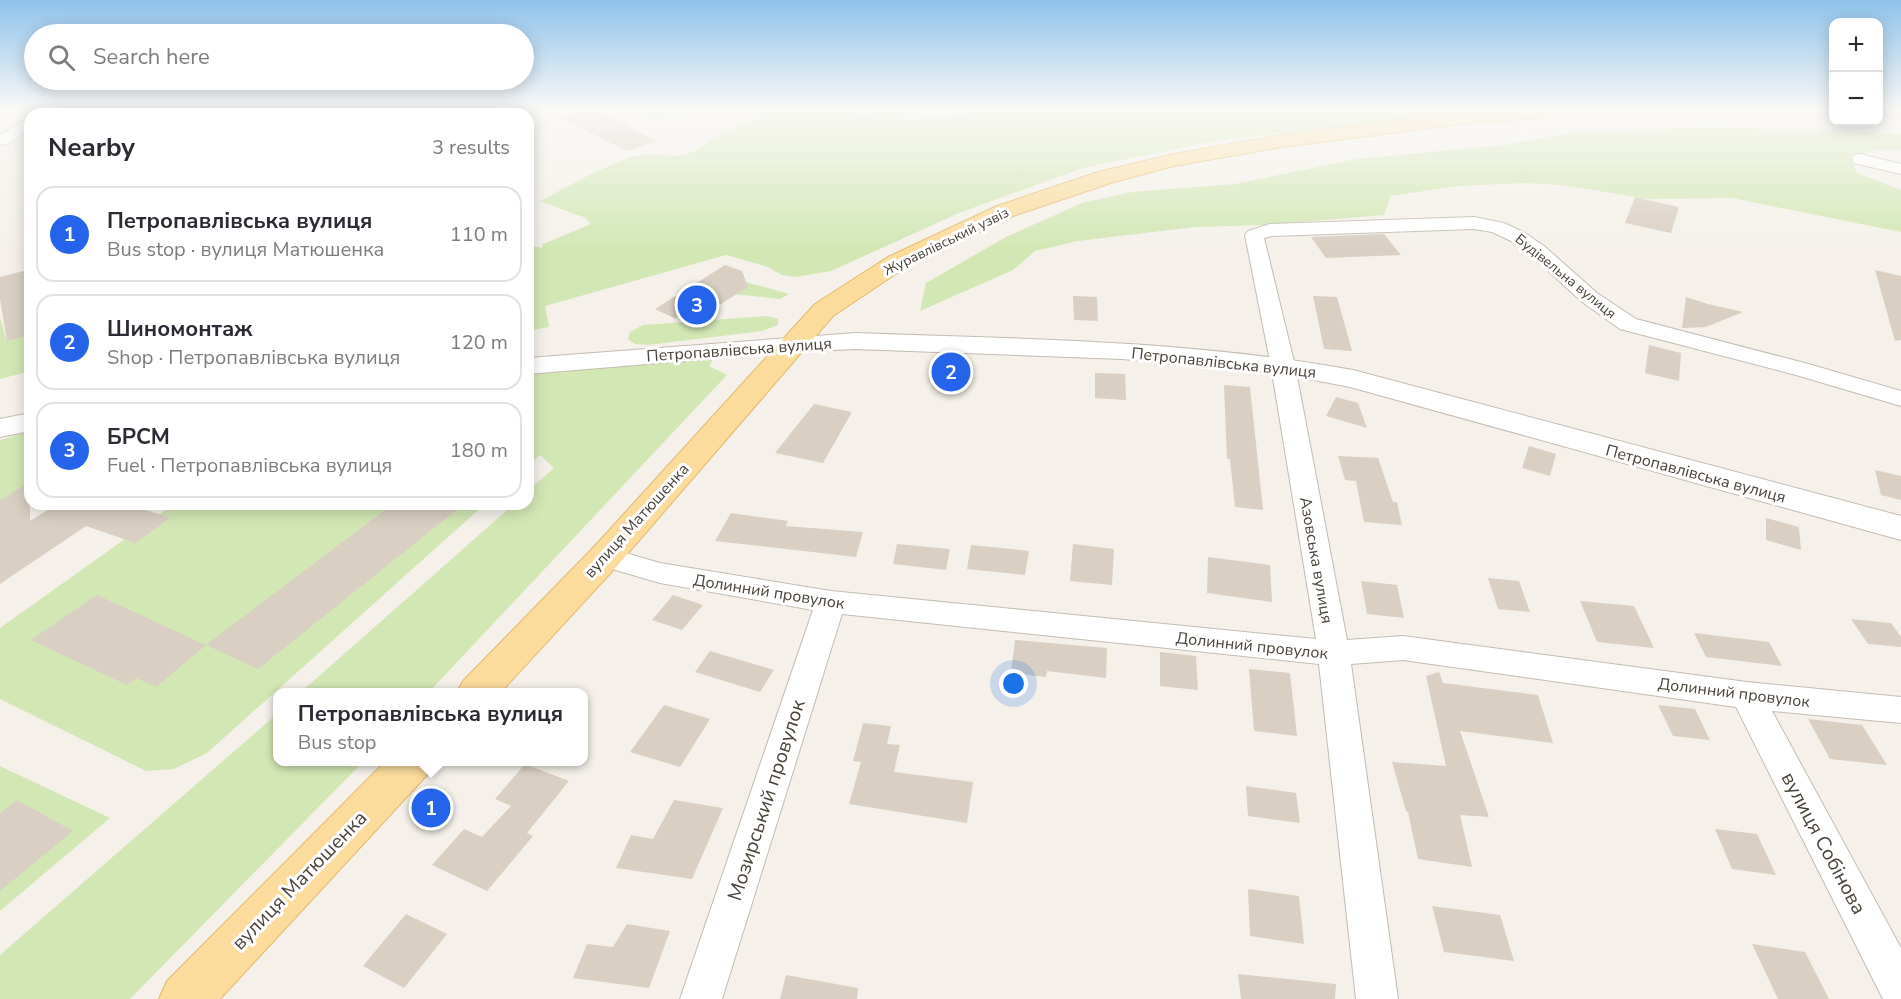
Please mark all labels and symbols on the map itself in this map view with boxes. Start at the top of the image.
street label: Журавлівський узвіз [881,203,1012,280]
street label: Будівельна вулиця [1511,230,1620,323]
pin: 3 [678,282,716,328]
street label: Петропавлівська вулиця [646,333,832,367]
street label: Петропавлівська вулиця [1130,342,1317,384]
pin: 2 [932,350,970,394]
street label: Петропавлівська вулиця [1603,439,1788,509]
street label: вулиця Матюшенка [579,459,694,583]
street label: Азовська вулиця [1294,495,1338,625]
street label: Долинний провулок [692,569,847,615]
street label: Долинний провулок [1175,627,1330,665]
your location [999,669,1028,698]
street label: Долинний провулок [1657,673,1812,713]
street label: Мозирський провулок [721,696,812,904]
street label: вулиця Собінова [1775,767,1872,919]
pin: 1 [412,786,450,830]
street label: вулиця Матюшенка [226,805,373,956]

